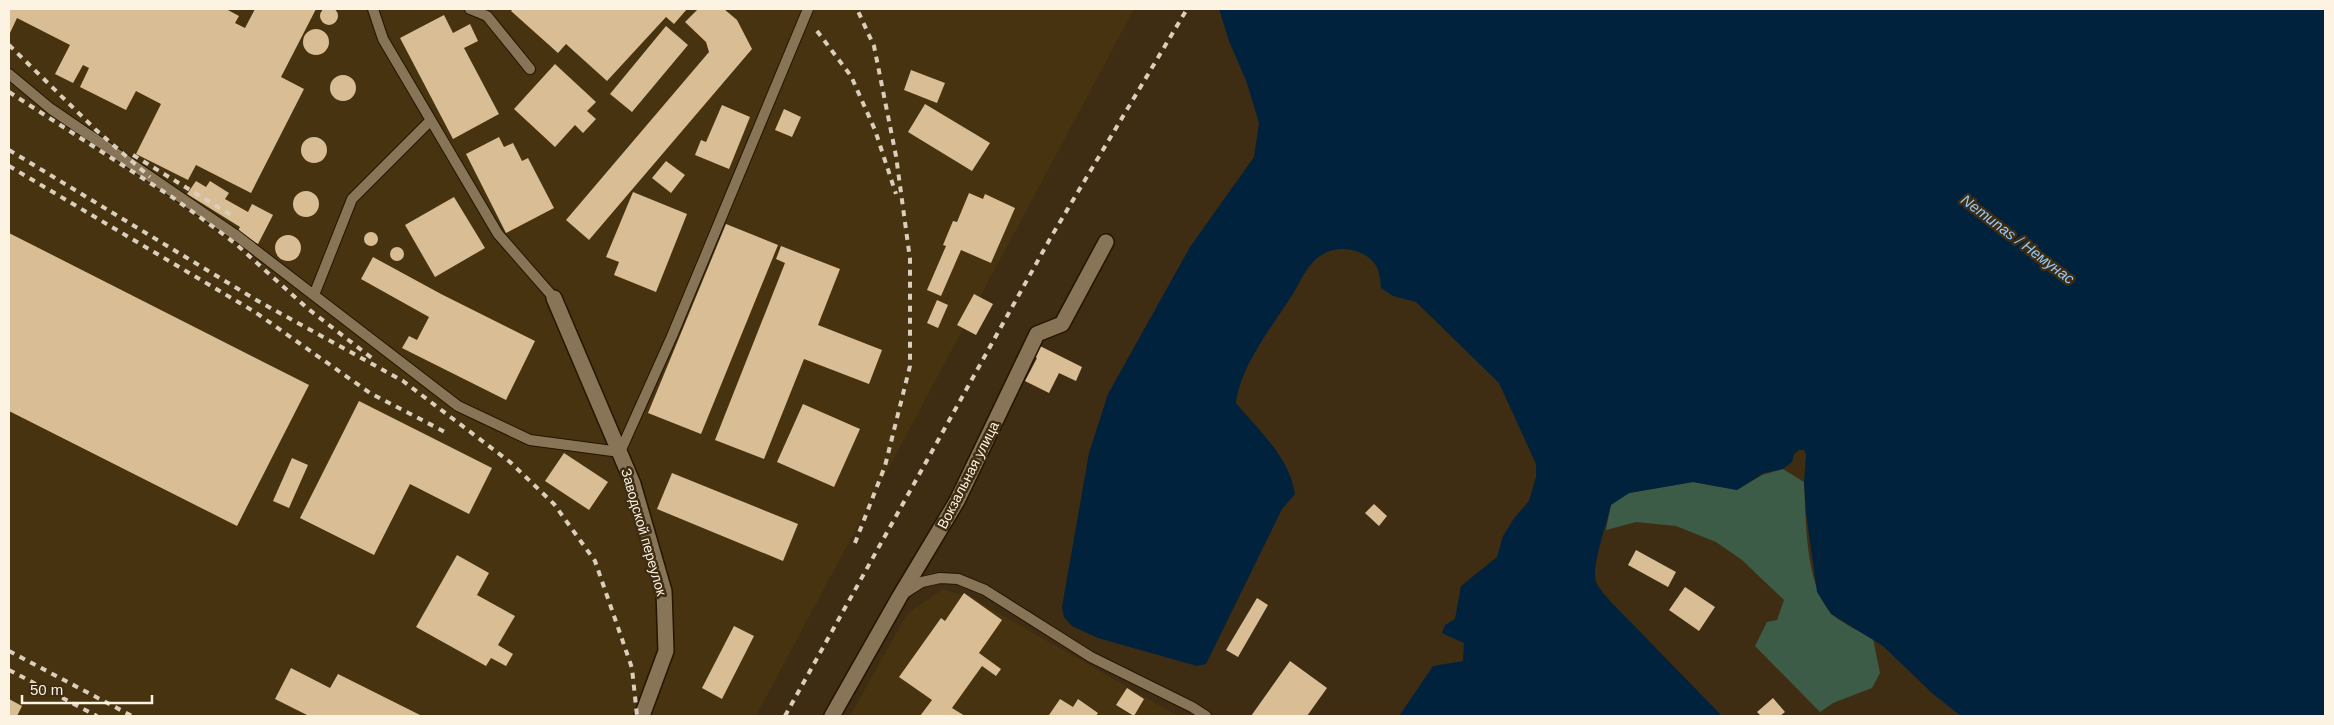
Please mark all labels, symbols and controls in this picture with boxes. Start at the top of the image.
water label: Nemunas / Немунас [1958,191,2078,287]
street label: Вокзальная улица [934,418,1002,531]
street label: Заводской переулок [618,467,670,598]
scale bar [22,672,152,704]
text: 50 m [30,681,63,698]

